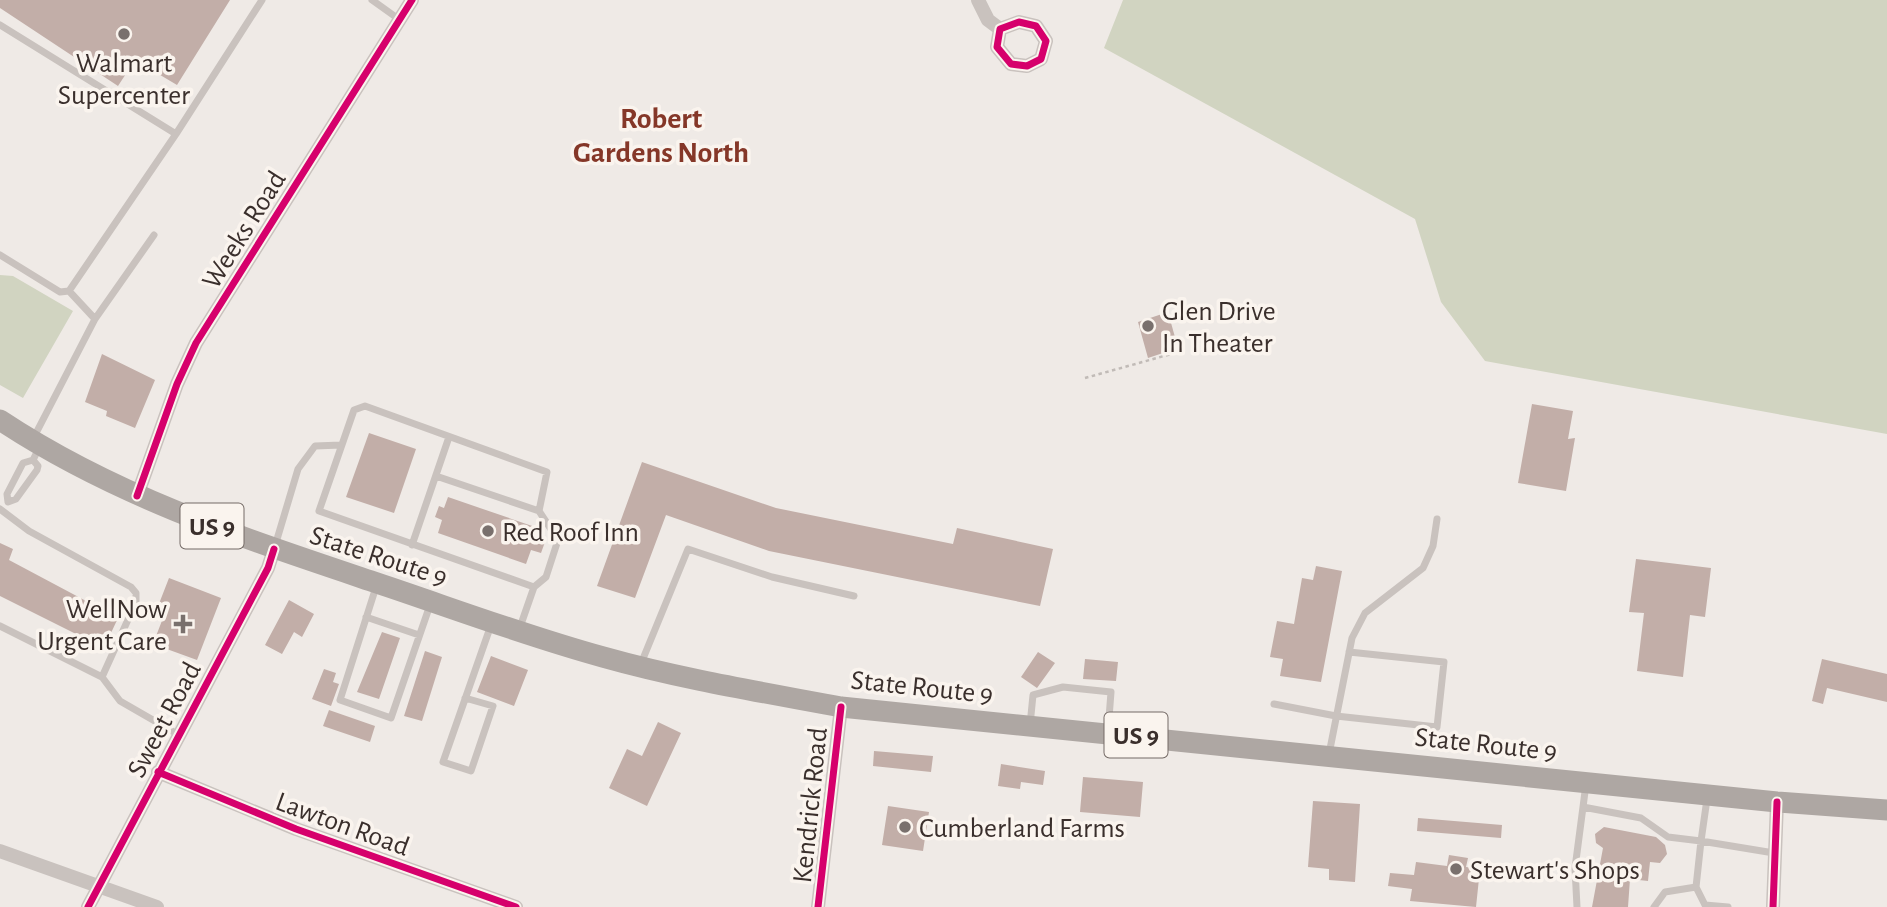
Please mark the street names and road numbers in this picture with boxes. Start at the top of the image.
street label: Weeks Road [198,166,292,294]
road number: US 9 [180,504,244,548]
street label: State Route 9 [306,521,451,592]
street label: Sweet Road [123,658,207,782]
street label: State Route 9 [849,667,994,709]
road number: US 9 [1104,712,1168,758]
street label: State Route 9 [1413,724,1558,766]
street label: Kendrick Road [789,726,833,884]
street label: Lawton Road [272,788,413,862]

